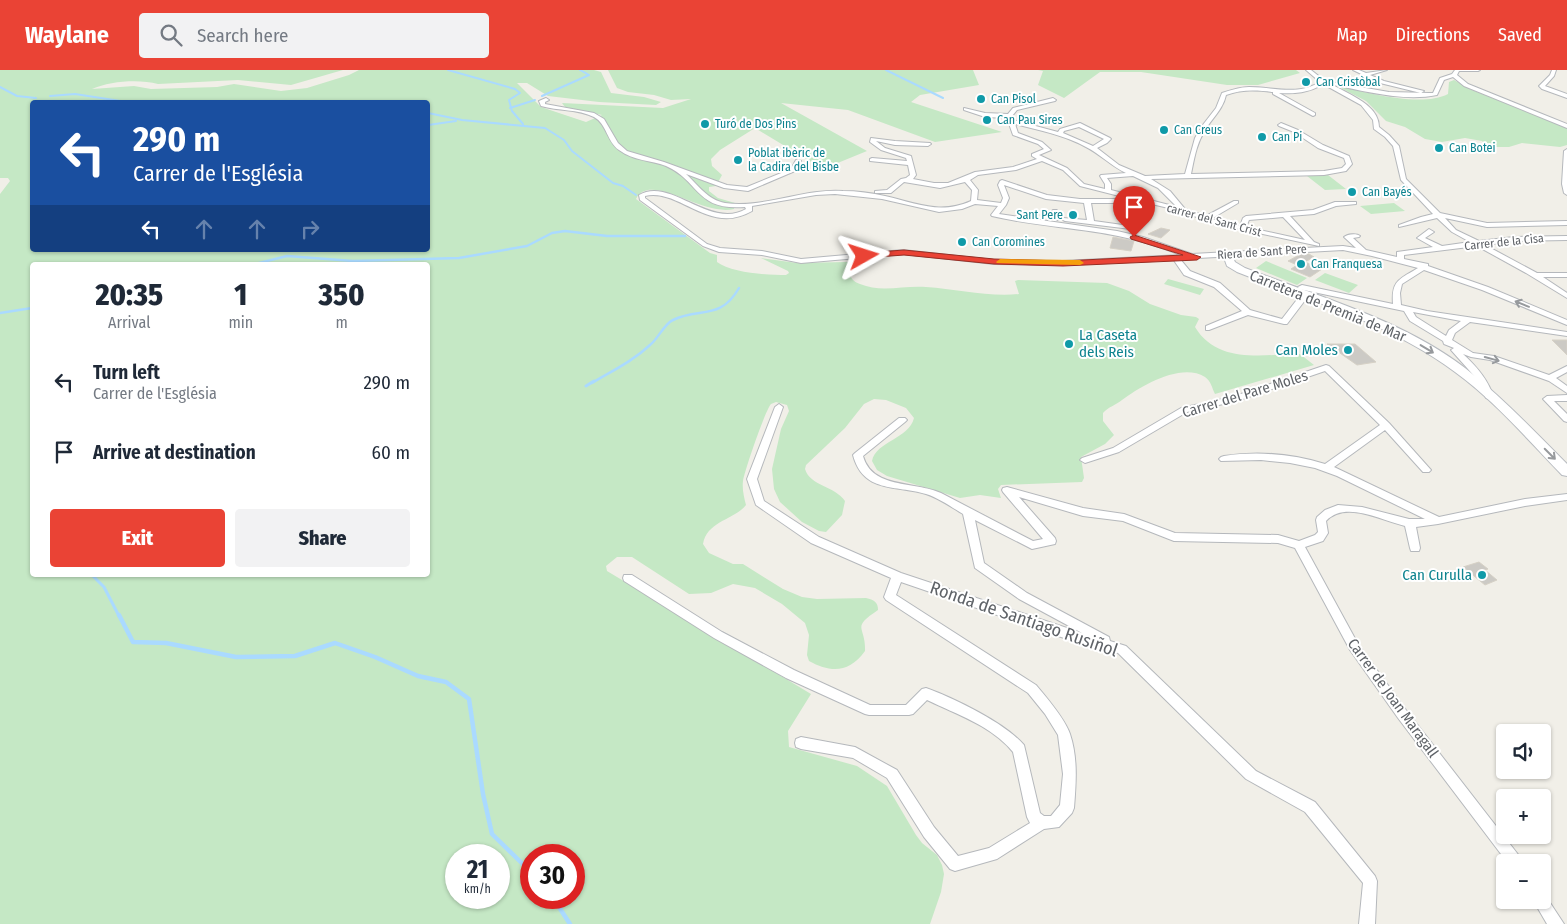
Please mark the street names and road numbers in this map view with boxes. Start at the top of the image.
street label: carrer del Sant Crist [1165,201,1263,239]
street label: Carrer de la Cisa [1464,231,1545,253]
street label: Riera de Sant Pere [1217,242,1307,262]
street label: Carretera de Premià de Mar [1247,266,1410,346]
street label: Carrer del Pare Moles [1180,366,1310,422]
street label: Ronda de Santiago Rusiñol [927,576,1121,662]
street label: Carrer de Joan Maragall [1344,635,1442,761]

